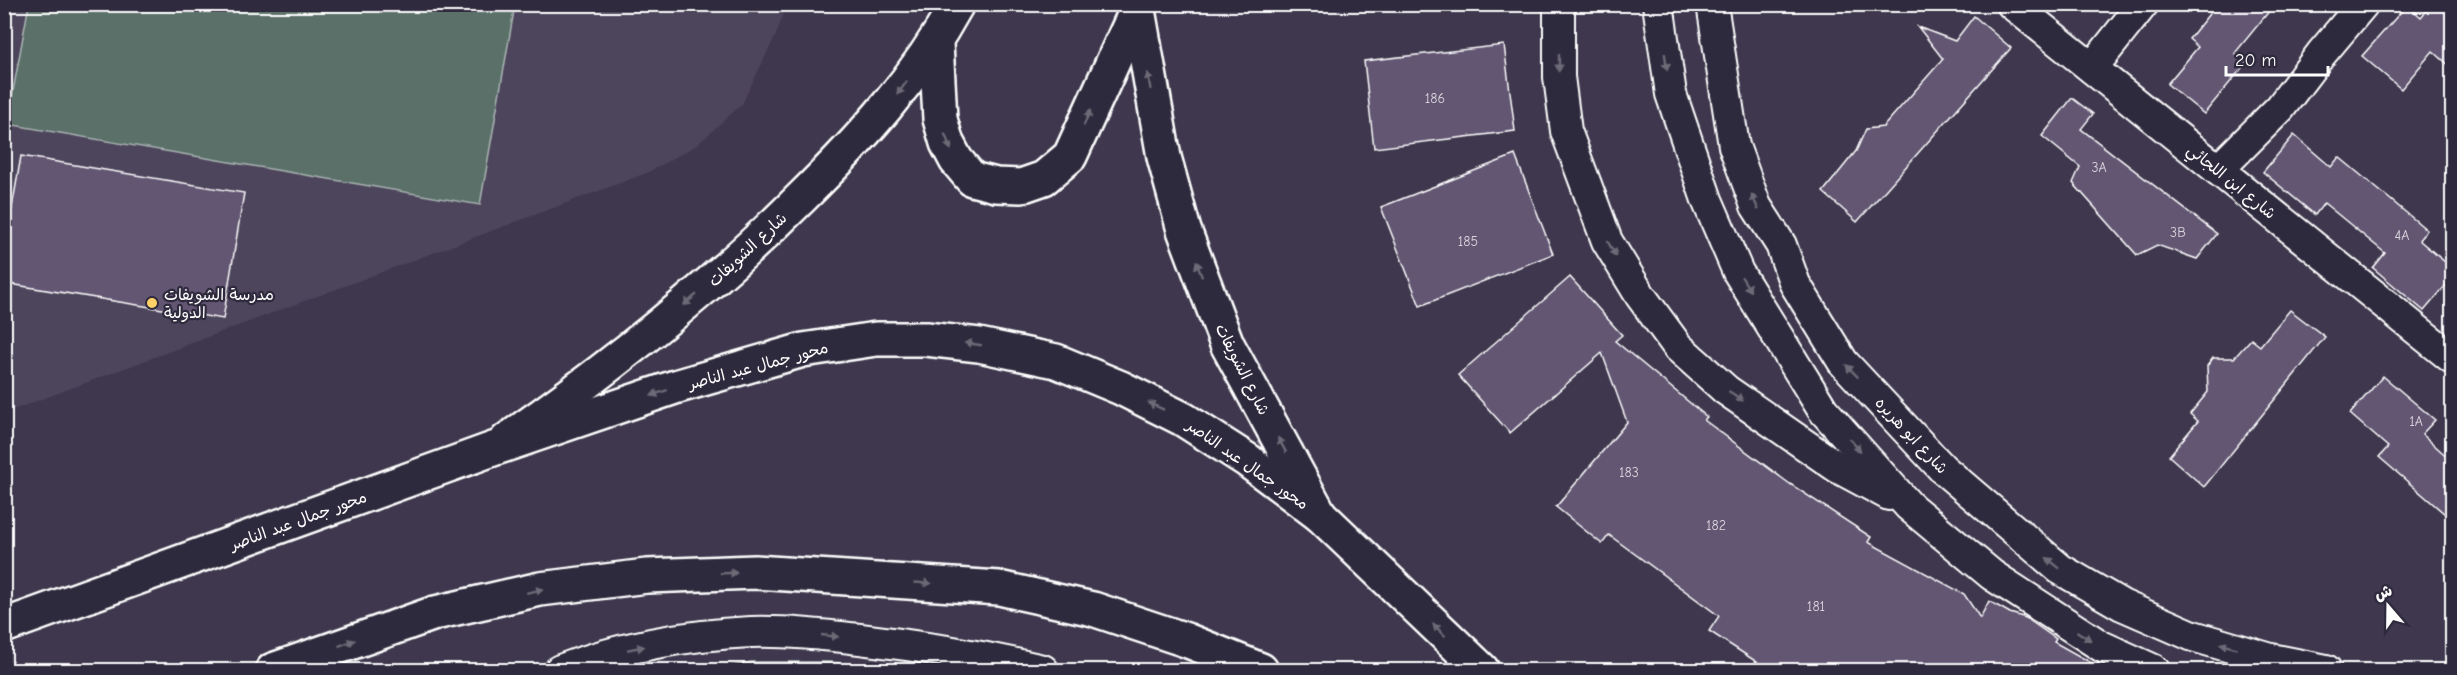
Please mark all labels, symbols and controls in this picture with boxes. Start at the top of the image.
scale bar [2226,39,2328,77]
text: 20 m [2235,50,2276,71]
one-way arrow [1554,53,1564,72]
one-way arrow [1662,53,1671,72]
one-way arrow [1144,71,1153,90]
one-way arrow [896,81,908,96]
house number: 186 [1425,90,1445,107]
one-way arrow [1083,109,1092,126]
one-way arrow [943,133,953,151]
street label: شارع ابن اللجائي [2180,141,2279,227]
house number: 3A [2091,159,2107,176]
one-way arrow [1751,194,1760,211]
street label: شارع الشويفات [705,209,792,292]
house number: 3B [2170,224,2186,241]
house number: 4A [2395,227,2409,244]
house number: 185 [1458,233,1478,250]
one-way arrow [1606,241,1617,257]
one-way arrow [1194,260,1203,278]
one-way arrow [1740,276,1751,293]
place label: مدرسة الشويفات الدولية [164,286,274,322]
one-way arrow [682,294,698,307]
marker: مدرسة الشويفات الدولية [145,296,159,310]
street label: شارع الشويفات [1210,321,1273,419]
street label: محور جمال عبد الناصر [684,339,831,395]
one-way arrow [963,340,982,349]
one-way arrow [1845,364,1859,378]
one-way arrow [650,388,668,398]
one-way arrow [1728,390,1744,402]
street label: شارع ابو هريره [1870,394,1951,479]
one-way arrow [1148,401,1165,410]
house number: 1A [2409,413,2423,430]
street label: محور جمال عبد الناصر [1181,415,1312,514]
one-way arrow [1277,436,1287,453]
one-way arrow [1848,438,1862,453]
house number: 183 [1619,464,1639,481]
street label: محور جمال عبد الناصر [226,488,370,556]
house number: 182 [1706,517,1726,534]
one-way arrow [2046,557,2061,570]
one-way arrow [719,568,738,578]
north arrow [2358,576,2418,636]
one-way arrow [914,579,933,588]
text: ش [2372,581,2395,604]
one-way arrow [526,586,545,595]
house number: 181 [1807,598,1825,615]
one-way arrow [1432,623,1447,637]
one-way arrow [2076,630,2092,642]
one-way arrow [821,631,840,641]
one-way arrow [338,638,356,647]
one-way arrow [2219,641,2237,650]
one-way arrow [627,643,646,652]

